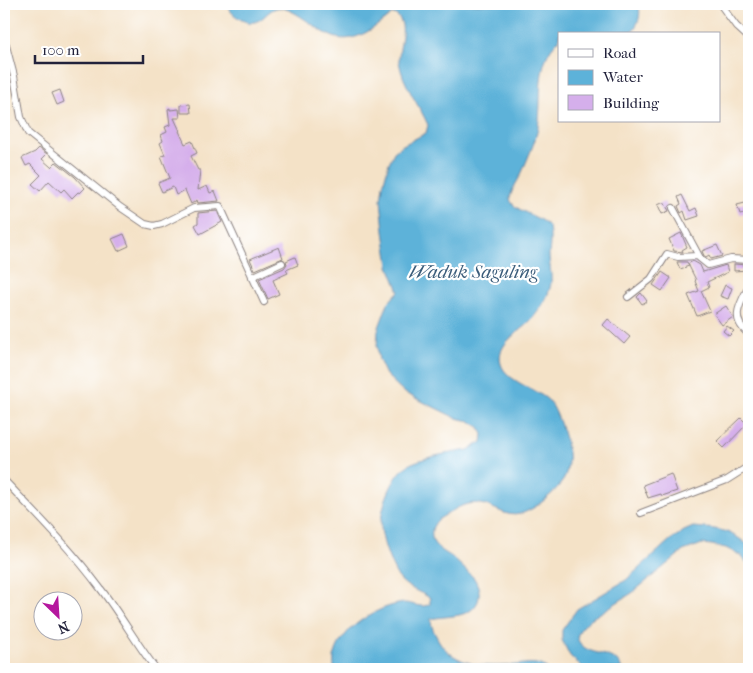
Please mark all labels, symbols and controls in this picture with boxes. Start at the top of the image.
scale bar [35,32,142,64]
legend [558,32,720,122]
text: 100 m [42,41,80,59]
text: Road [603,44,637,62]
text: Water [602,68,643,86]
text: Building [603,94,660,112]
water label: Waduk Saguling [409,261,538,283]
north arrow [32,590,82,640]
text: N [55,617,72,637]

